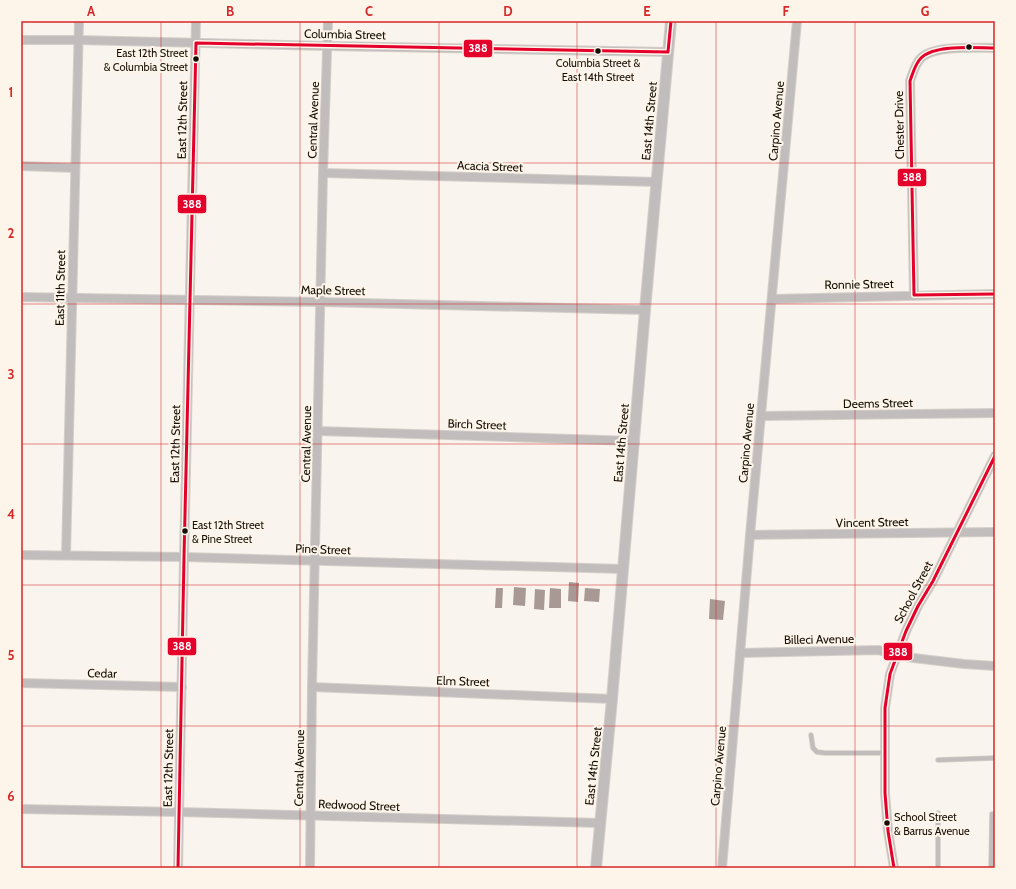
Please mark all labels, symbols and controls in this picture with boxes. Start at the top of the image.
text: A [87,3,96,19]
text: B [226,3,234,19]
text: C [365,3,373,19]
text: D [503,3,513,19]
text: E [643,3,651,19]
text: F [783,3,790,19]
text: G [921,3,930,19]
street label: Columbia Street [304,26,386,42]
line badge: 388 [463,39,493,58]
text: 388 [468,41,488,55]
unlabelled marker [964,42,974,52]
place label: East 12th Street & Columbia Street [104,46,188,74]
marker: Columbia Street & East 14th Street [593,46,603,56]
marker: East 12th Street & Columbia Street [191,54,201,64]
place label: Columbia Street & East 14th Street [556,56,640,84]
street label: Carpino Avenue [765,80,787,162]
street label: East 12th Street [174,81,190,159]
street label: Central Avenue [304,81,322,159]
street label: East 14th Street [638,81,660,161]
text: 1 [9,84,13,100]
street label: Chester Drive [891,91,907,159]
street label: Acacia Street [457,157,523,175]
line badge: 388 [897,168,927,187]
text: 388 [902,170,922,184]
line badge: 388 [177,194,207,214]
text: 388 [182,197,202,211]
text: 2 [8,225,15,241]
street label: East 11th Street [52,250,68,326]
street label: Ronnie Street [824,276,894,292]
street label: Maple Street [301,282,365,298]
text: 3 [7,366,15,382]
street label: Deems Street [843,395,913,411]
street label: Carpino Avenue [735,402,757,484]
street label: East 14th Street [610,403,632,483]
street label: East 12th Street [167,405,183,483]
street label: Central Avenue [298,405,314,483]
street label: Birch Street [447,415,507,433]
text: 4 [7,506,15,522]
street label: Vincent Street [835,514,909,530]
place label: East 12th Street & Pine Street [192,518,264,546]
marker: East 12th Street & Pine Street [180,526,190,536]
street label: Pine Street [295,541,351,557]
street label: School Street [890,558,936,626]
street label: Billeci Avenue [784,631,854,647]
line badge: 388 [167,637,197,656]
text: 388 [172,639,192,653]
line badge: 388 [883,642,913,661]
text: 388 [888,645,908,659]
text: 5 [8,647,15,663]
street label: Cedar [87,665,117,681]
street label: Elm Street [436,673,490,689]
street label: Carpino Avenue [707,725,729,807]
street label: East 14th Street [581,726,605,806]
street label: East 12th Street [160,729,176,807]
street label: Central Avenue [291,729,307,807]
text: 6 [7,788,15,804]
street label: Redwood Street [318,796,400,814]
place label: School Street & Barrus Avenue [894,810,970,838]
marker: School Street & Barrus Avenue [882,818,892,828]

